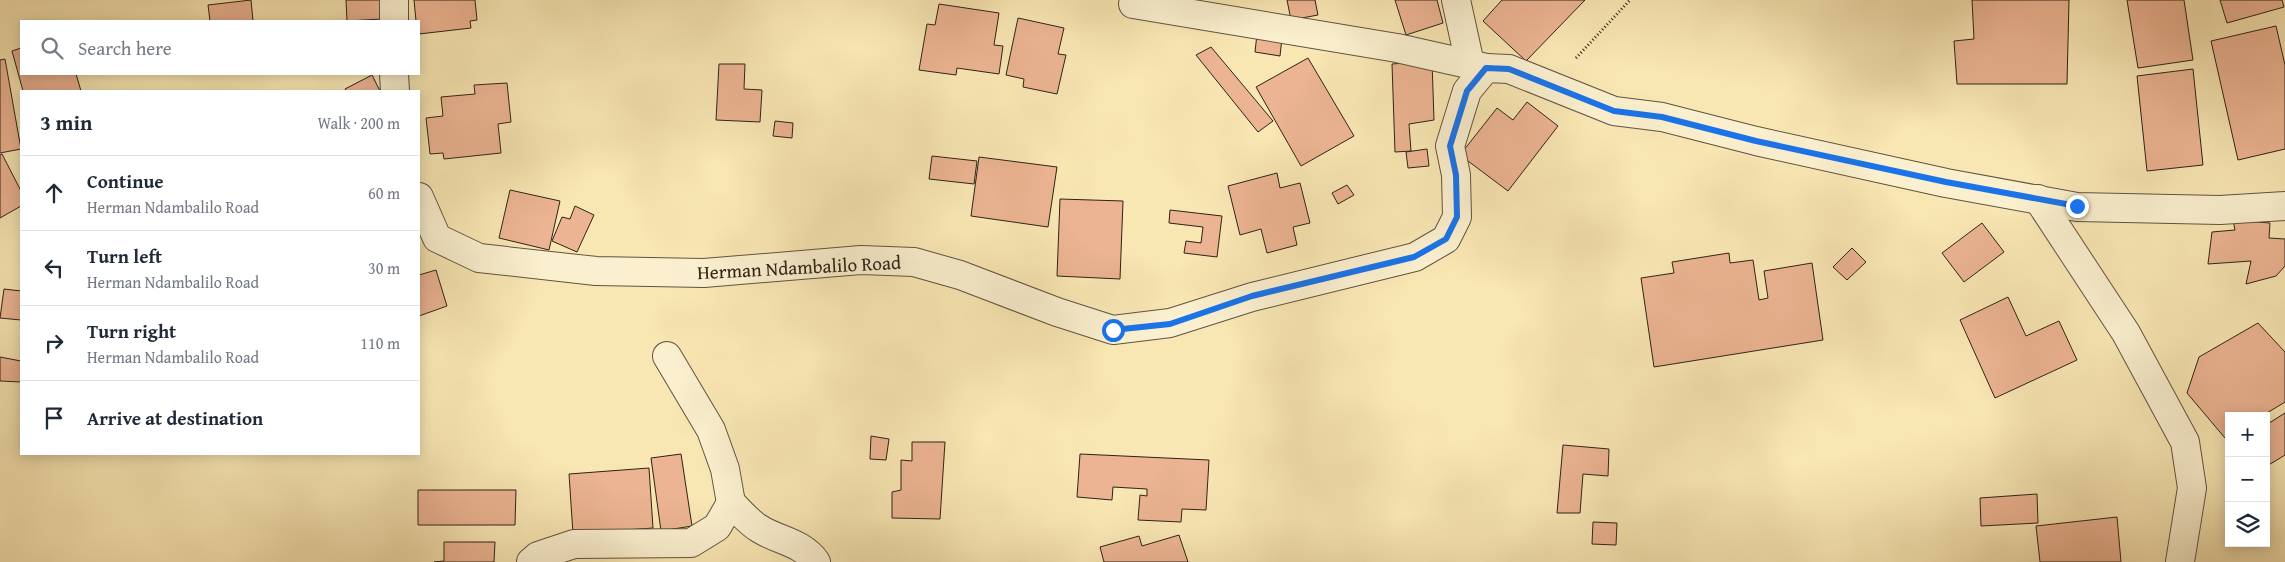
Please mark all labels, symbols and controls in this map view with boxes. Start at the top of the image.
search box [20,20,420,75]
icon: search [38,34,66,62]
text: Search here [78,34,172,62]
text: 3 min [40,107,92,138]
text: Walk · 200 m [317,111,400,135]
text: Continue [87,167,164,195]
icon: ahead [40,179,68,207]
text: 60 m [368,181,400,205]
text: Herman Ndambalilo Road [87,195,259,219]
route end [2066,195,2089,218]
text: Turn left [87,242,162,270]
street label: Herman Ndambalilo Road [696,248,903,286]
icon: left [40,254,68,282]
text: 30 m [368,256,400,280]
text: Herman Ndambalilo Road [87,270,259,294]
text: Turn right [87,317,176,345]
route start [1102,319,1125,342]
icon: right [40,329,68,357]
text: 110 m [360,331,400,355]
text: Herman Ndambalilo Road [87,345,259,369]
icon: arrive [40,404,68,432]
text: Arrive at destination [87,404,263,432]
map controls [2225,412,2270,547]
button: + [2225,412,2270,457]
button: − [2225,457,2270,502]
button: layers [2225,502,2270,547]

